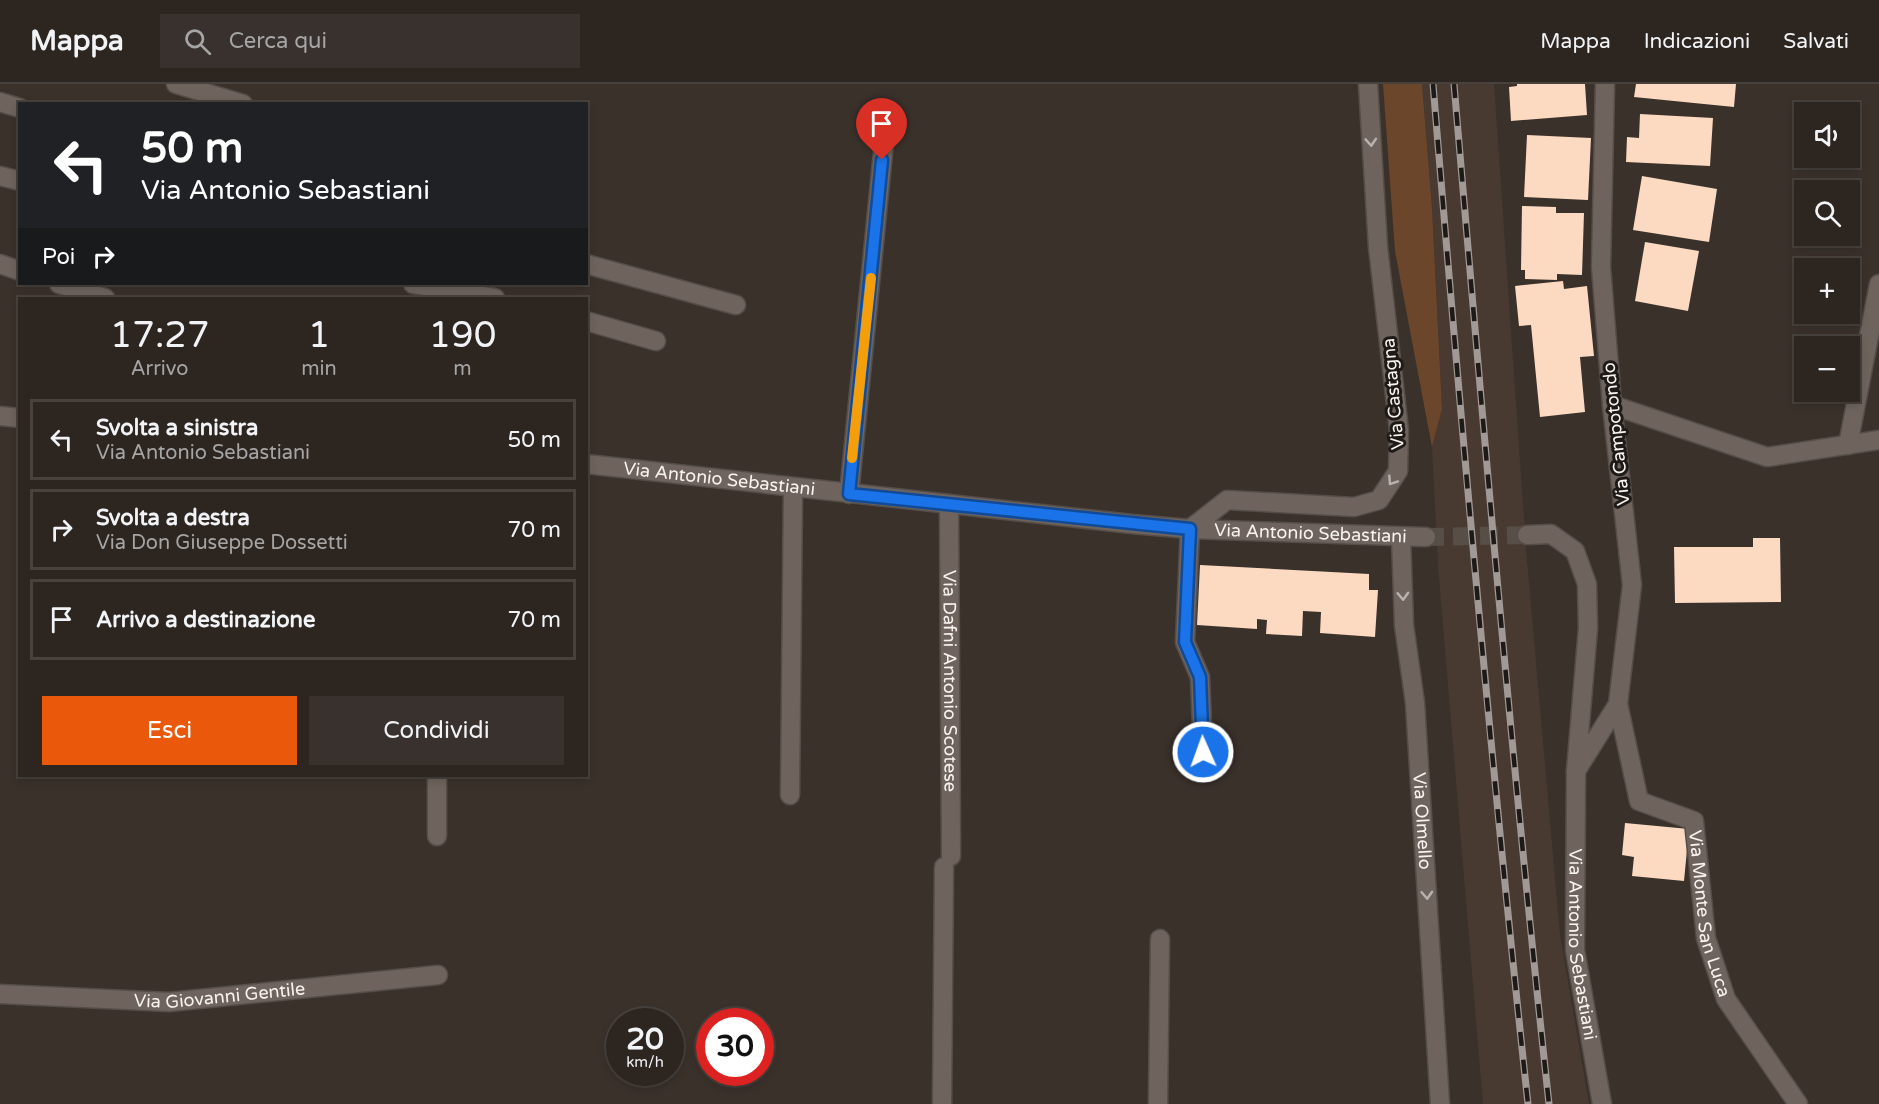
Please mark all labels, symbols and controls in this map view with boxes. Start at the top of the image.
search box [160,14,580,68]
text: Mappa [30,24,124,58]
icon: search [181,25,214,58]
text: Cerca qui [229,28,327,54]
text: Mappa [1540,29,1611,54]
text: Indicazioni [1644,29,1750,54]
text: Salvati [1783,29,1849,54]
pin [856,98,907,160]
map controls [1794,102,1860,402]
button: sound [1794,102,1860,168]
icon: arrive [865,107,898,140]
text: 50 m [141,123,243,174]
icon: left [42,126,120,204]
one-way arrow [1365,138,1378,147]
text: Via Antonio Sebastiani [141,174,430,207]
button: search [1794,180,1860,246]
icon: right [87,240,120,273]
text: Poi [42,244,75,270]
button: + [1794,258,1860,324]
text: 17:27 [110,314,210,357]
text: 1 [308,314,330,357]
text: 190 [428,314,496,357]
button: − [1794,336,1860,402]
street label: Via Castagna [1377,337,1409,451]
text: Arrivo [131,357,188,381]
text: min [301,357,337,381]
text: m [453,357,472,381]
street label: Via Campotondo [1598,361,1634,507]
text: Svolta a sinistra [96,415,258,441]
icon: left [45,423,78,456]
text: 50 m [507,427,561,453]
text: Via Antonio Sebastiani [96,441,310,465]
street label: Via Antonio Sebastiani [622,457,816,500]
one-way arrow [1388,474,1399,485]
text: Svolta a destra [96,505,250,531]
icon: right [45,513,78,546]
text: 70 m [507,517,561,543]
street label: Via Antonio Sebastiani [1214,519,1407,547]
text: Via Don Giuseppe Dossetti [96,531,348,555]
street label: Via Dafni Antonio Scotese [938,570,962,792]
one-way arrow [1397,591,1409,600]
icon: arrive [45,603,78,636]
text: Arrivo a destinazione [96,607,315,633]
text: 70 m [507,607,561,633]
button: Esci [42,696,297,765]
button: Condividi [309,696,564,765]
position arrow [1171,720,1235,784]
street label: Via Olmello [1408,772,1436,870]
street label: Via Monte San Luca [1684,829,1736,1000]
street label: Via Antonio Sebastiani [1564,848,1602,1042]
one-way arrow [1420,890,1433,899]
street label: Via Giovanni Gentile [133,977,306,1013]
speed limit sign: 30 [696,1008,774,1086]
text: 20 [626,1021,664,1058]
text: km/h [626,1053,664,1071]

